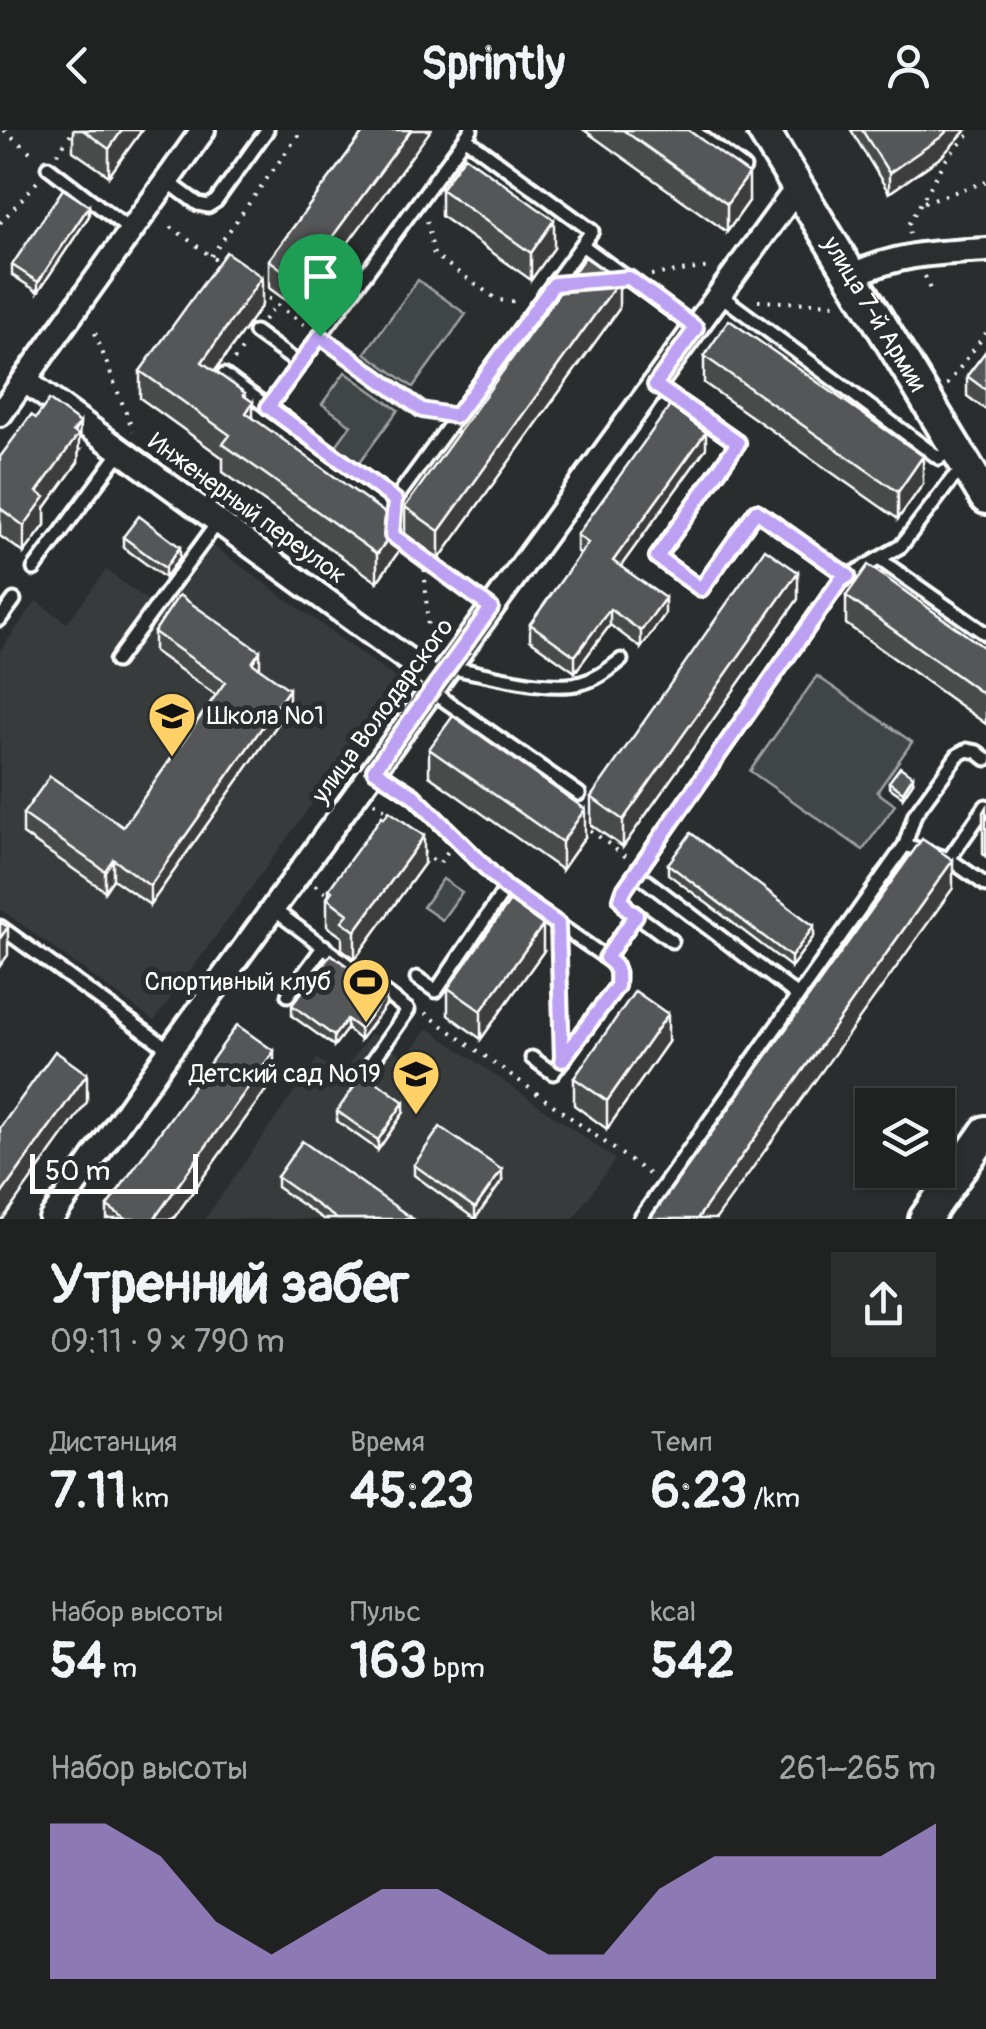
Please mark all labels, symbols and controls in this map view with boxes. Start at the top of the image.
text: Sprintly [421,37,565,93]
icon: back [50,38,105,93]
icon: person [881,38,936,93]
street label: улица 7-й Армии [815,230,933,397]
pin [278,234,363,337]
icon: arrive [293,249,348,304]
street label: Инженерный переулок [142,427,352,591]
street label: улица Володарского [305,612,461,810]
school or university icon: Школа №1 [146,690,198,758]
place label: Школа №1 [207,701,324,732]
sports icon: Спортивный клуб [340,956,392,1024]
place label: Спортивный клуб [145,967,331,998]
school or university icon: Детский сад №19 [390,1048,442,1116]
place label: Детский сад №19 [188,1059,381,1090]
map controls [855,1088,955,1188]
button: layers [855,1088,955,1188]
scale bar [30,1149,198,1194]
text: 50 m [45,1154,110,1189]
text: Утренний забег [50,1250,409,1319]
button: share [831,1252,936,1357]
text: 09:11 · 9 × 790 m [50,1322,285,1362]
text: Дистанция [50,1425,177,1460]
text: Время [350,1425,425,1460]
text: Темп [651,1425,713,1460]
text: 7.11 [50,1460,127,1523]
text: 45:23 [350,1460,474,1523]
text: 6:23 [651,1460,747,1523]
text: km [127,1481,169,1516]
text: /km [747,1481,800,1516]
text: Набор высоты [50,1595,223,1630]
text: Пульс [350,1595,421,1630]
text: kcal [651,1595,696,1630]
text: 54 [50,1630,106,1693]
text: 163 [350,1630,427,1693]
text: 542 [651,1630,735,1693]
text: m [106,1651,137,1686]
text: bpm [427,1651,485,1686]
text: Набор высоты [50,1749,248,1789]
text: 261–265 m [779,1749,936,1789]

